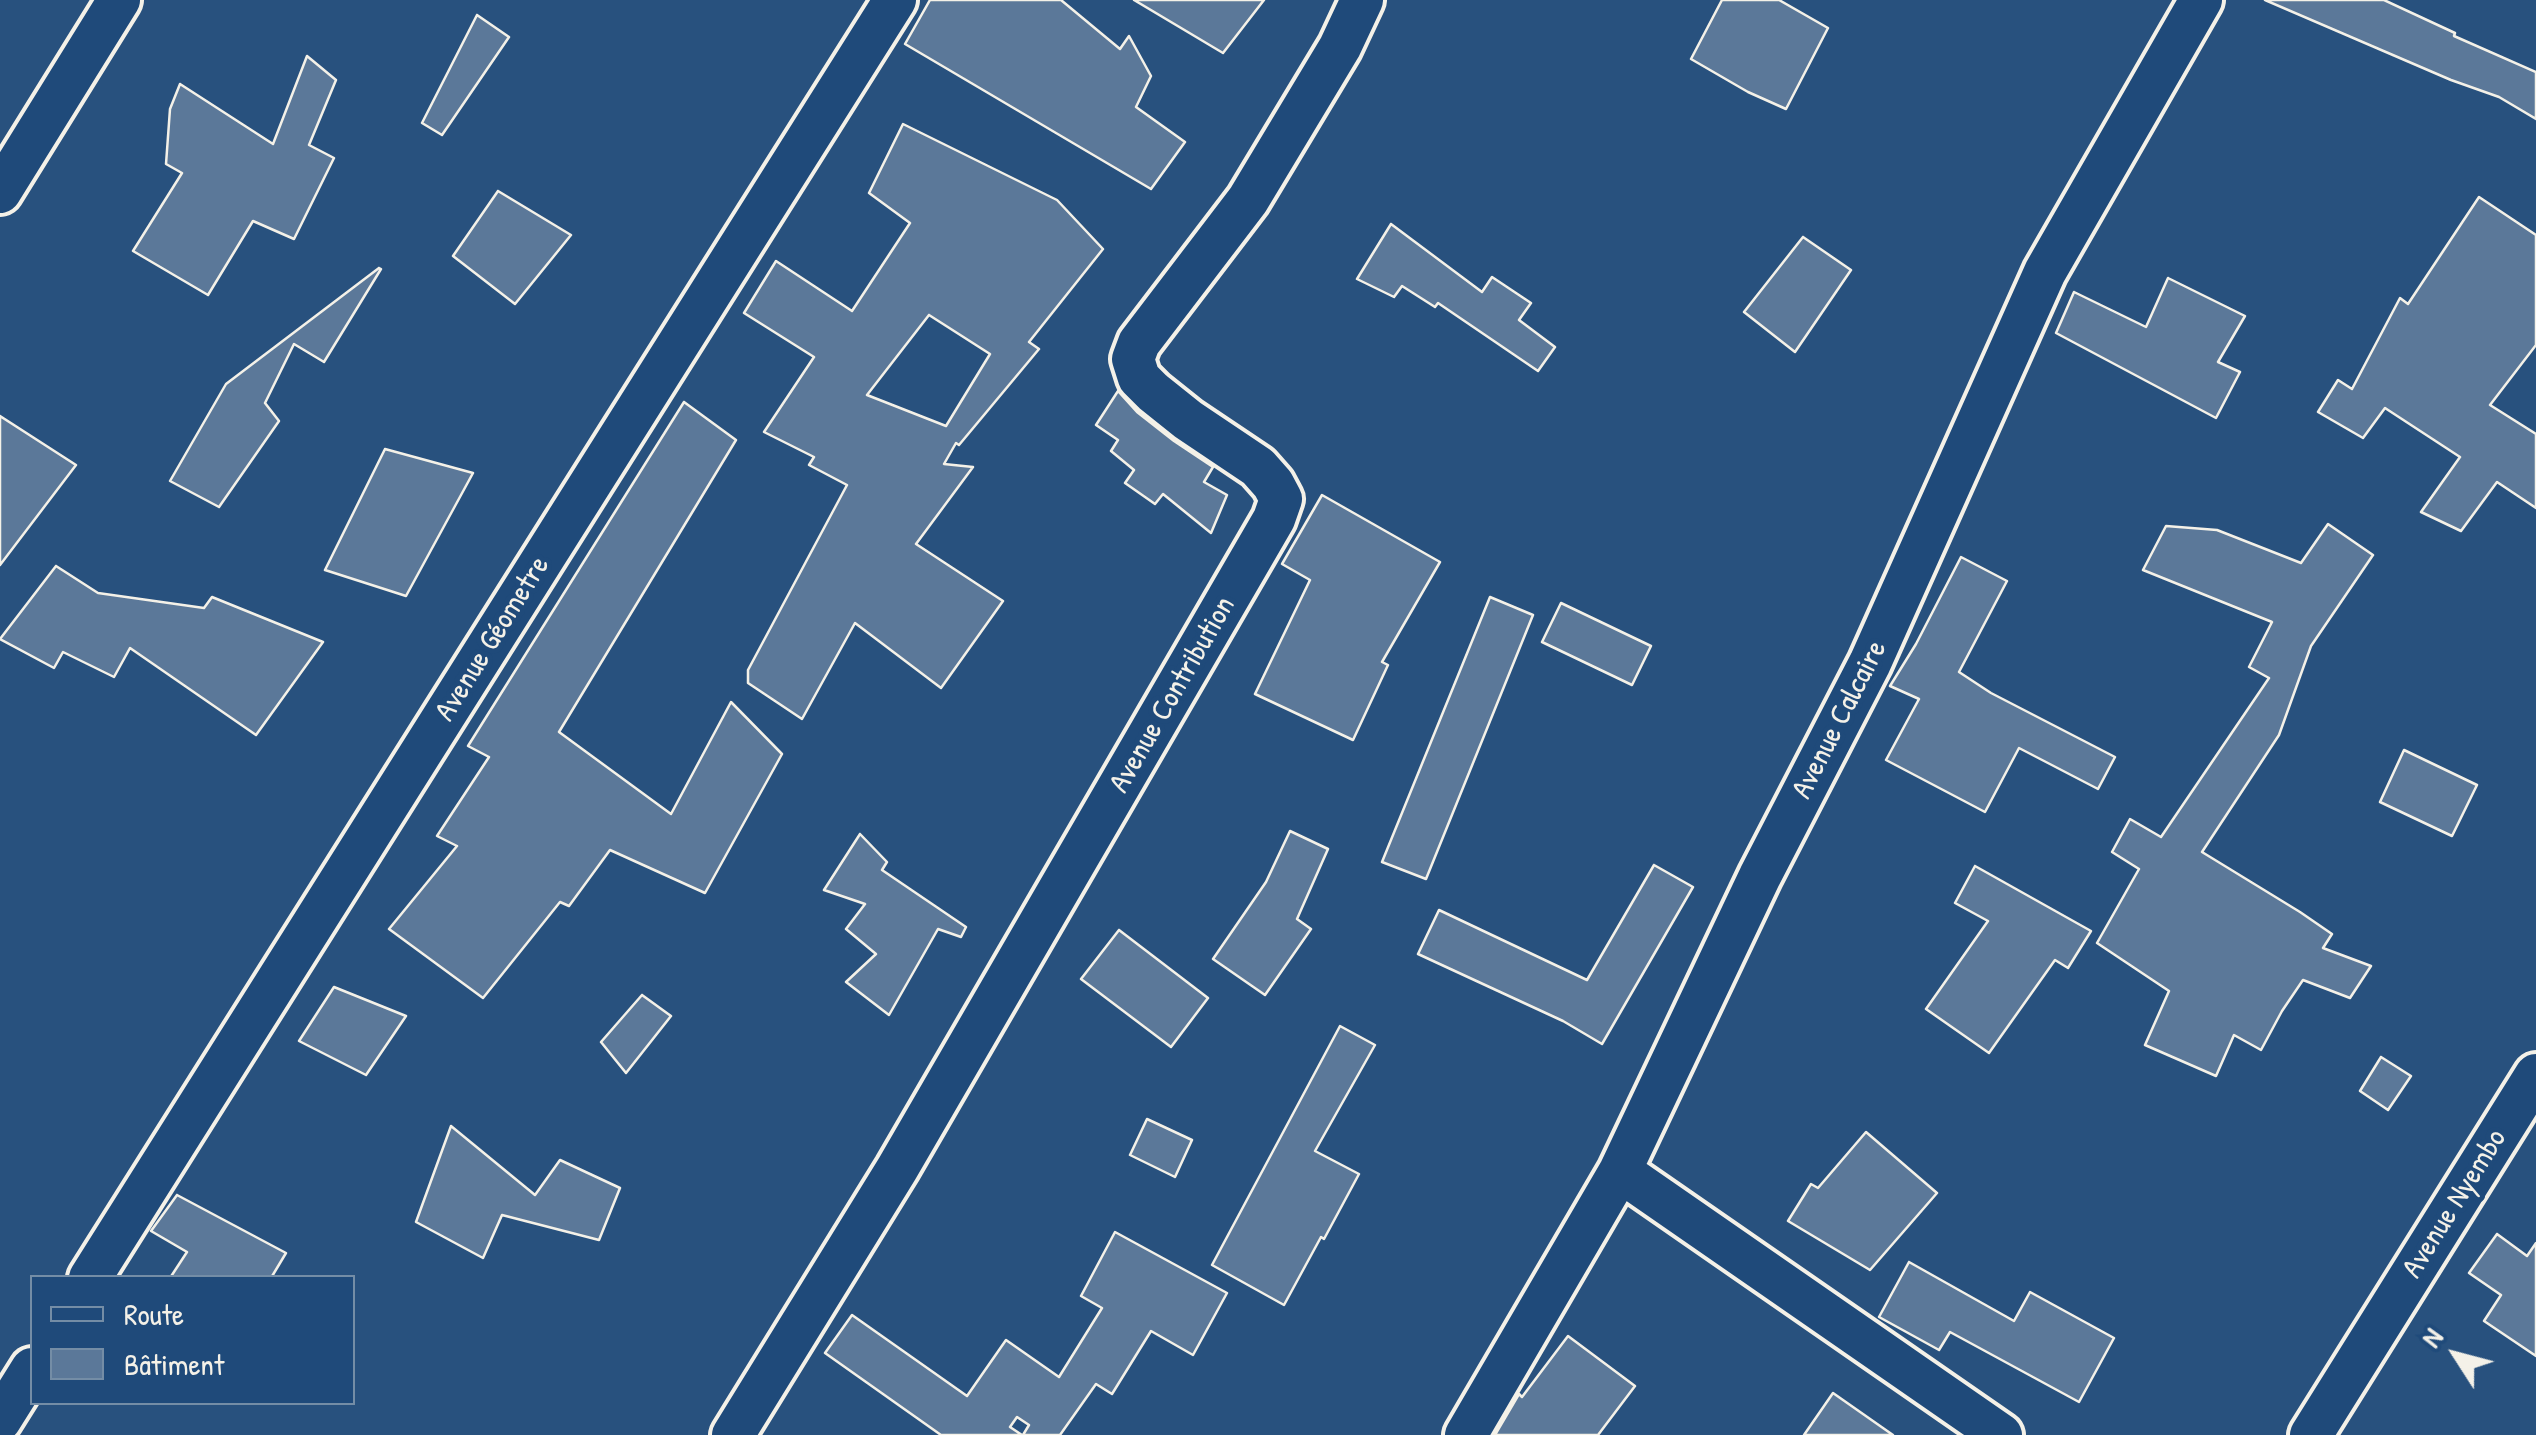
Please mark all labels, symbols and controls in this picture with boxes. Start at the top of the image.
street label: Avenue Géometre [428,550,558,728]
street label: Avenue Contribution [1102,590,1244,800]
street label: Avenue Calcaire [1785,635,1895,805]
street label: Avenue Nyembo [2395,1123,2515,1285]
legend [30,1275,355,1405]
text: Route [124,1294,184,1334]
north arrow [2406,1305,2506,1405]
text: N [2412,1320,2451,1355]
text: Bâtiment [124,1344,224,1384]

